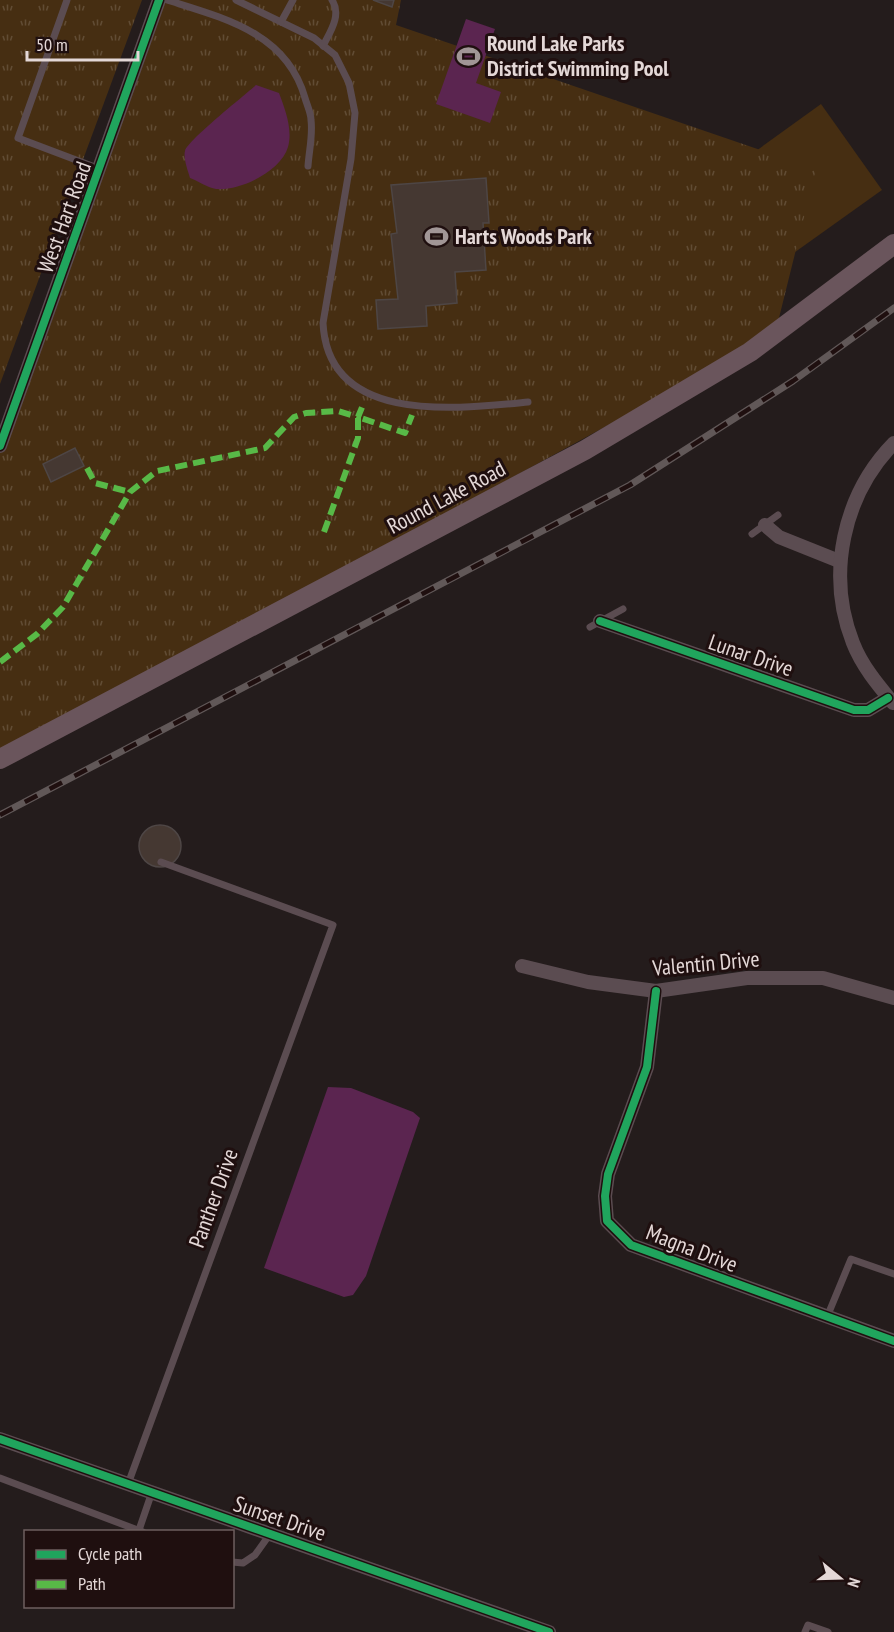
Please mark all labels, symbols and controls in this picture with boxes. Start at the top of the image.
scale bar [27,24,138,62]
place label: Round Lake Parks District Swimming Pool [487,29,669,82]
text: 50 m [36,33,68,56]
sports icon: Round Lake Parks District Swimming Pool [456,43,482,69]
street label: West Hart Road [31,157,97,277]
place label: Harts Woods Park [455,222,593,250]
sports icon: Harts Woods Park [424,223,450,249]
street label: Round Lake Road [382,454,510,540]
street label: Lunar Drive [705,628,797,682]
street label: Valentin Drive [650,944,761,982]
street label: Panther Drive [182,1145,244,1251]
street label: Magna Drive [642,1218,742,1278]
street label: Sunset Drive [230,1489,330,1547]
legend [24,1530,234,1608]
text: Cycle path [78,1542,142,1565]
north arrow [810,1548,870,1608]
text: Path [78,1572,106,1595]
text: N [843,1576,865,1590]

